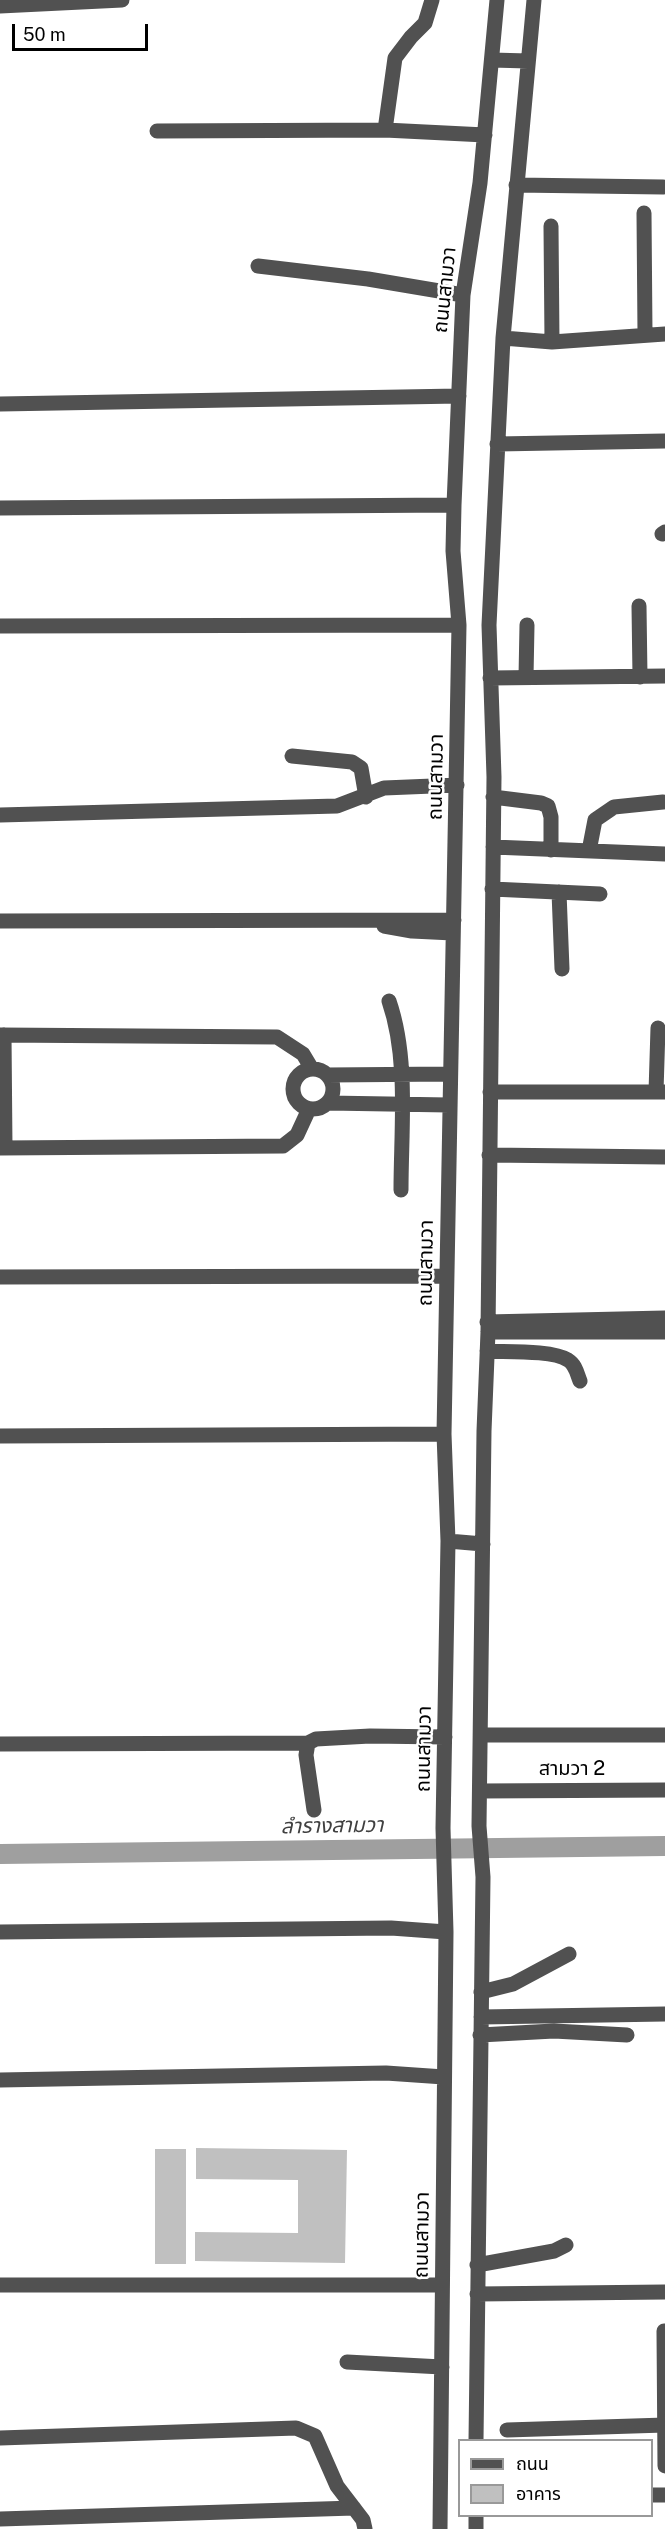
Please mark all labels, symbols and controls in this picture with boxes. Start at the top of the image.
scale bar [15,12,152,50]
text: 50 m [23,24,66,45]
street label: ถนนสามวา [429,246,461,334]
street label: ถนนสามวา [423,734,449,820]
street label: ถนนสามวา [413,1220,439,1306]
street label: ถนนสามวา [411,1706,437,1792]
street label: สามวา 2 [539,1757,605,1781]
water label: ลำรางสามวา [280,1813,384,1839]
street label: ถนนสามวา [409,2192,435,2278]
legend [458,2439,653,2517]
text: ถนน [516,2453,549,2474]
text: อาคาร [516,2483,561,2504]

